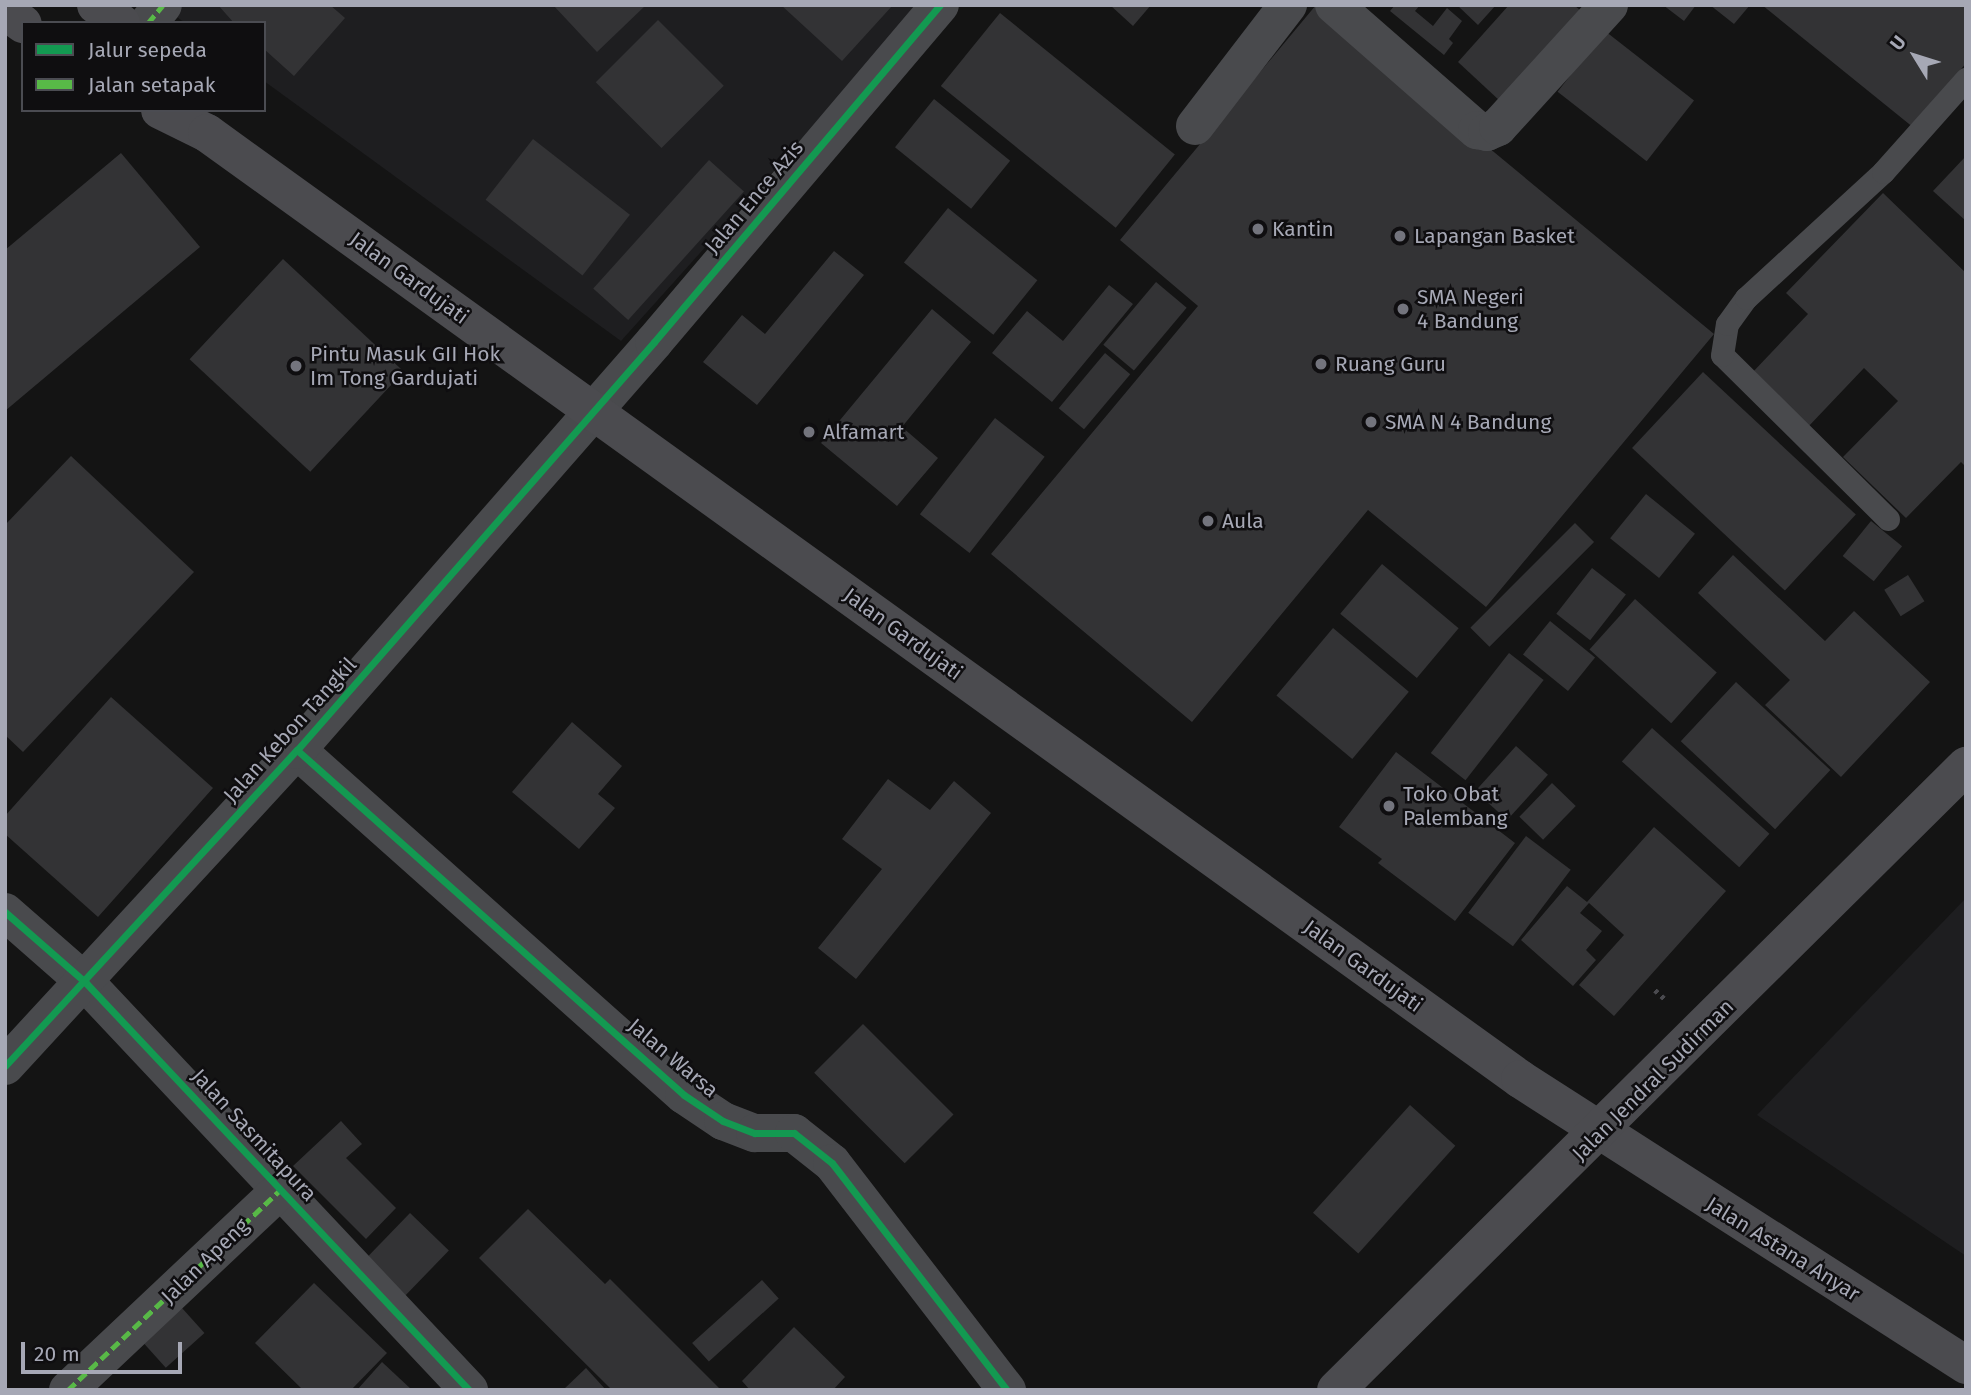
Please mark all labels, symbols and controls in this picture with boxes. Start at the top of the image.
legend [21,21,266,112]
north arrow [1880,21,1950,91]
text: U [1885,31,1911,55]
text: Jalur sepeda [88,37,207,63]
text: Jalan setapak [88,72,216,98]
street label: Jalan Ence Azis [699,135,809,259]
place label: Kantin [1272,216,1334,242]
marker: Kantin [1250,221,1266,237]
place label: Lapangan Basket [1414,223,1575,249]
street label: Jalan Gardujati [345,226,473,330]
marker: Lapangan Basket [1392,228,1408,244]
place label: SMA Negeri 4 Bandung [1417,284,1524,334]
marker: SMA Negeri 4 Bandung [1395,301,1411,317]
place label: Pintu Masuk GII Hok Im Tong Gardujati [310,341,500,391]
place label: Ruang Guru [1335,351,1446,377]
marker: Ruang Guru [1313,356,1329,372]
marker: Pintu Masuk GII Hok Im Tong Gardujati [288,358,304,374]
place label: SMA N 4 Bandung [1385,409,1551,435]
marker: SMA N 4 Bandung [1363,414,1379,430]
place label: Alfamart [823,419,904,445]
marker: Alfamart [801,424,817,440]
place label: Aula [1222,508,1264,534]
marker: Aula [1200,513,1216,529]
street label: Jalan Gardujati [839,582,967,686]
street label: Jalan Kebon Tangkil [218,652,362,808]
place label: Toko Obat Palembang [1403,781,1508,831]
marker: Toko Obat Palembang [1381,798,1397,814]
street label: Jalan Gardujati [1299,914,1427,1018]
street label: Jalan Jendral Sudirman [1567,994,1739,1166]
street label: Jalan Warsa [623,1013,723,1103]
street label: Jalan Sasmitapura [186,1064,322,1206]
street label: Jalan Astana Anyar [1701,1192,1865,1306]
street label: Jalan Apeng [156,1213,254,1309]
scale bar [24,1328,186,1372]
text: 20 m [34,1341,80,1367]

